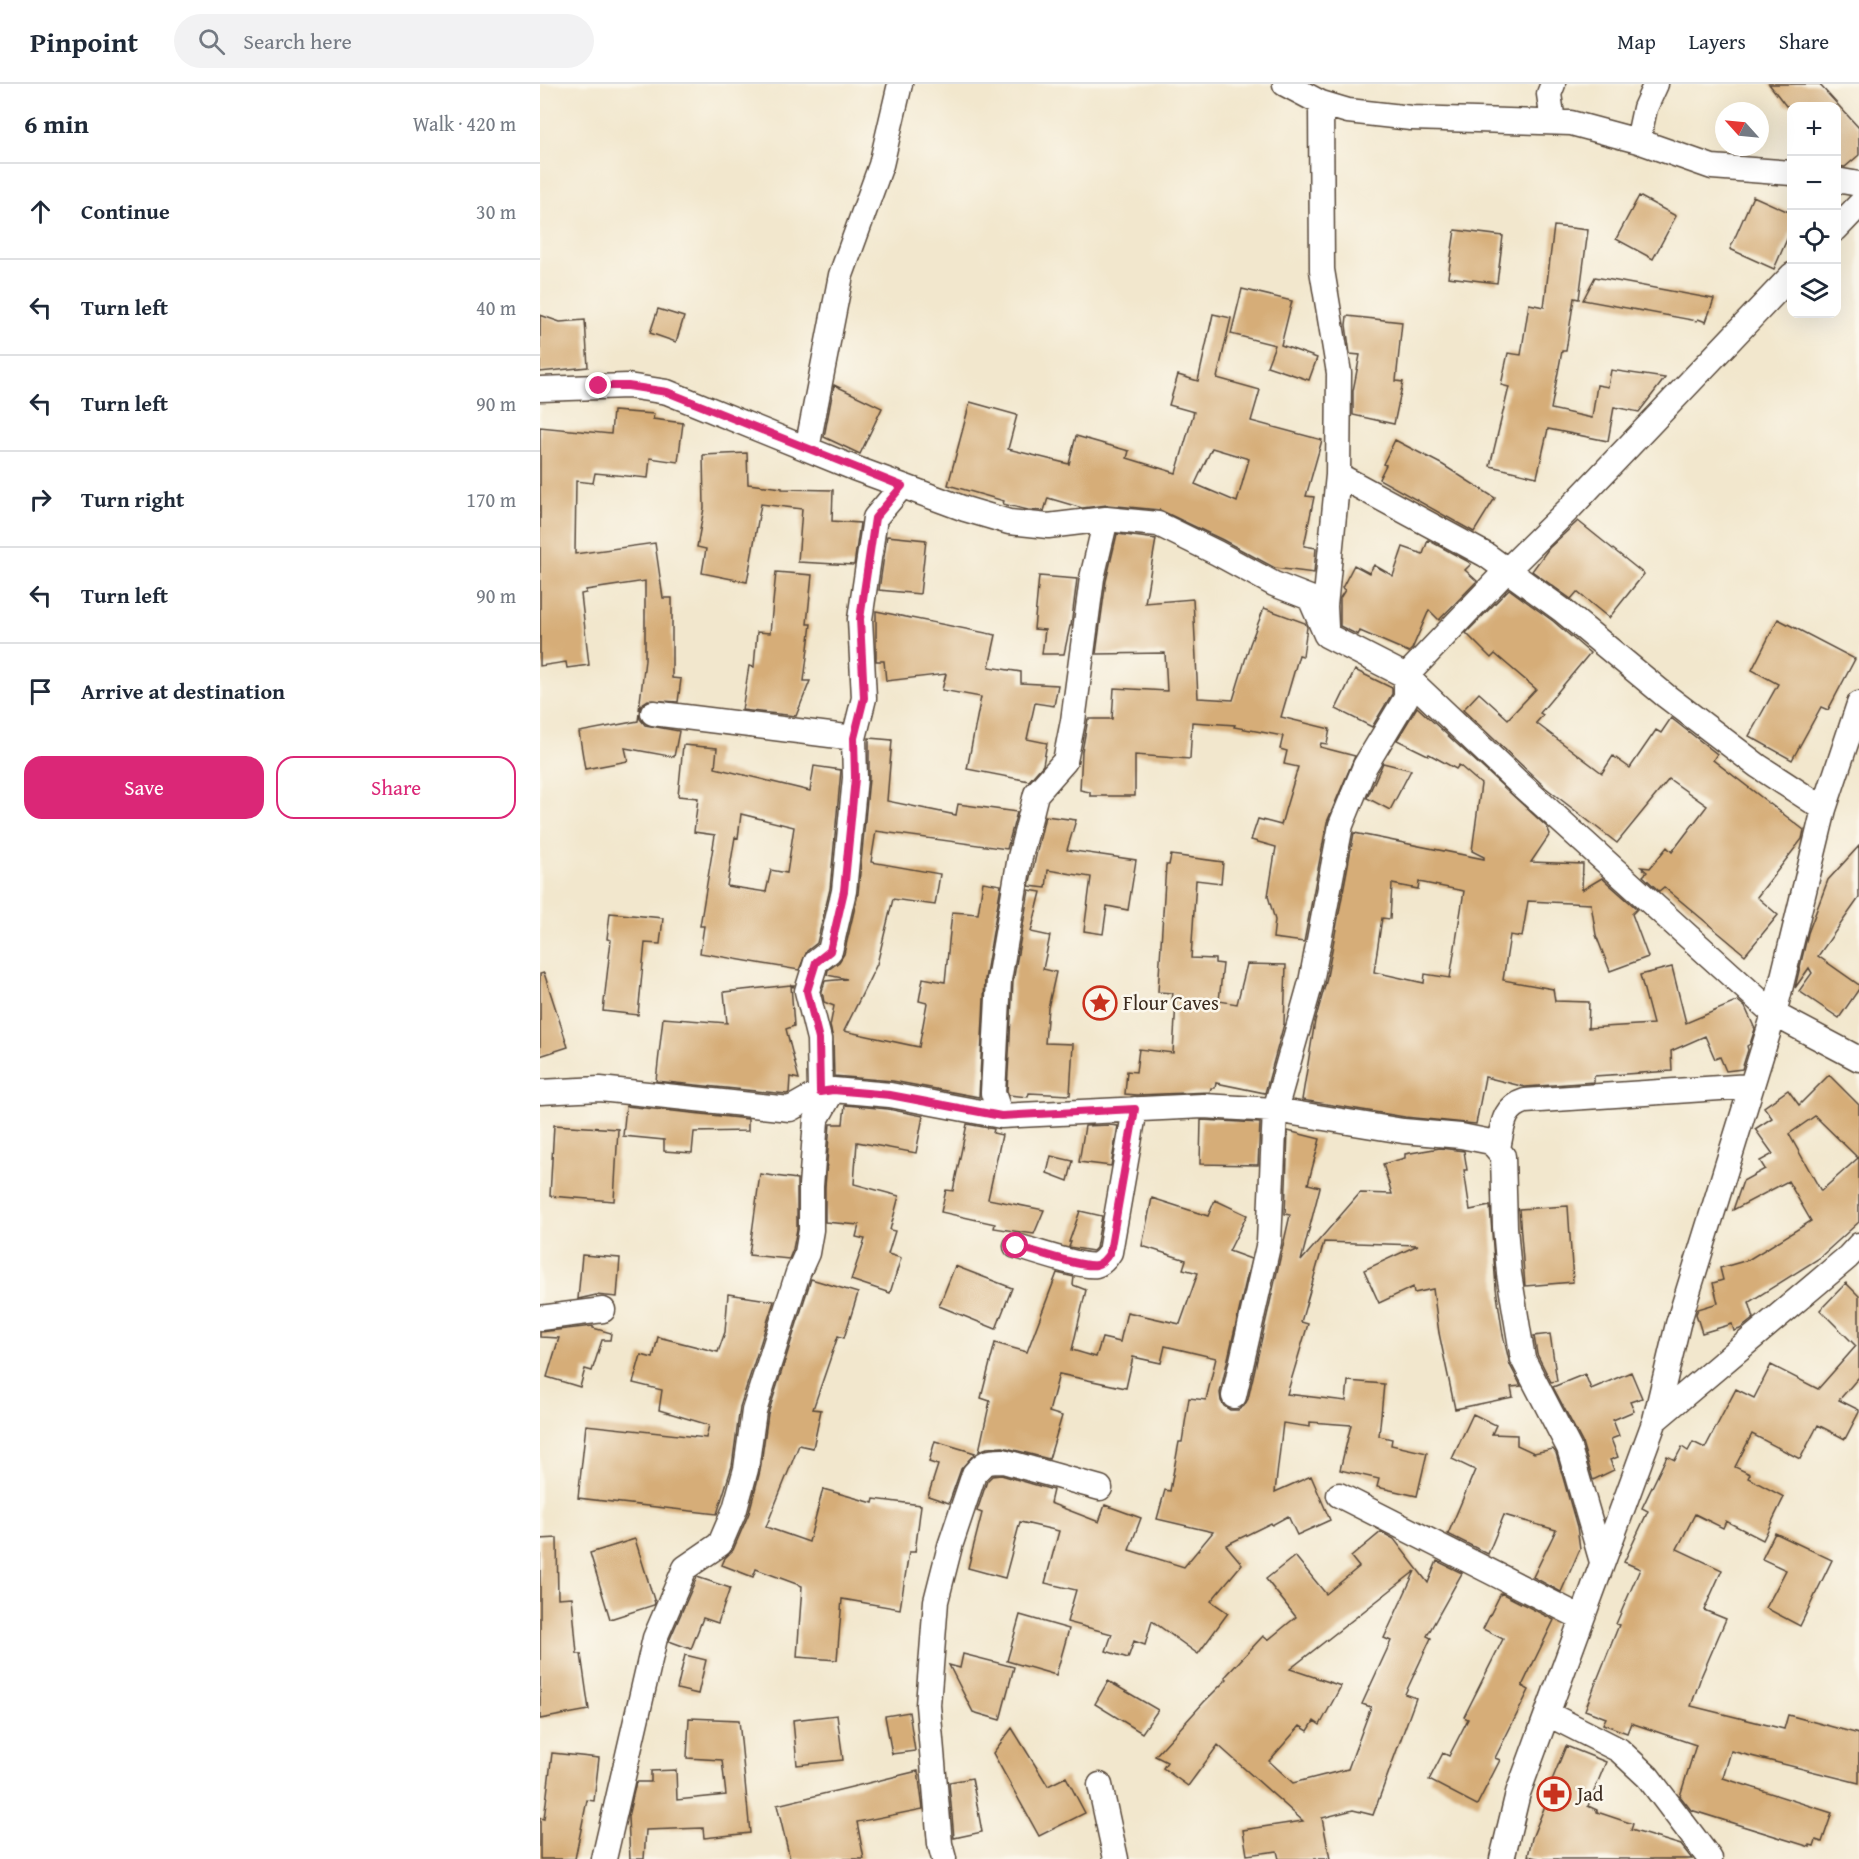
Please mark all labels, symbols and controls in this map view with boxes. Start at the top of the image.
search box [174,14,594,68]
text: Pinpoint [30,21,138,62]
icon: search [195,25,228,58]
text: Search here [243,25,352,57]
text: Map [1617,26,1656,57]
text: Layers [1689,26,1746,57]
text: Share [1779,26,1829,57]
north arrow [1715,102,1769,156]
map controls [1787,102,1841,318]
button: + [1787,102,1841,156]
text: 6 min [24,104,89,143]
text: Walk · 420 m [413,109,516,138]
button: − [1787,156,1841,210]
icon: ahead [24,195,57,228]
text: Continue [81,195,170,227]
text: 30 m [476,197,516,226]
button: locate [1787,210,1841,264]
button: layers [1787,264,1841,318]
icon: left [24,291,57,324]
text: Turn left [81,291,168,323]
text: 40 m [476,293,516,322]
route end [585,372,611,398]
icon: left [24,387,57,420]
text: Turn left [81,387,168,419]
text: 90 m [476,389,516,418]
icon: right [24,483,57,516]
text: Turn right [81,483,184,515]
text: 170 m [466,485,516,514]
icon: left [24,579,57,612]
text: Turn left [81,579,168,611]
text: 90 m [476,581,516,610]
icon: arrive [24,675,57,708]
text: Arrive at destination [81,675,285,707]
button: Save [24,756,264,819]
button: Share [276,756,516,819]
place icon: Flour Caves [1082,985,1118,1021]
place label: Flour Caves [1123,988,1219,1017]
route start [1002,1232,1028,1258]
pharmacy icon: Jad [1536,1776,1572,1812]
place label: Jad [1574,1779,1604,1808]

